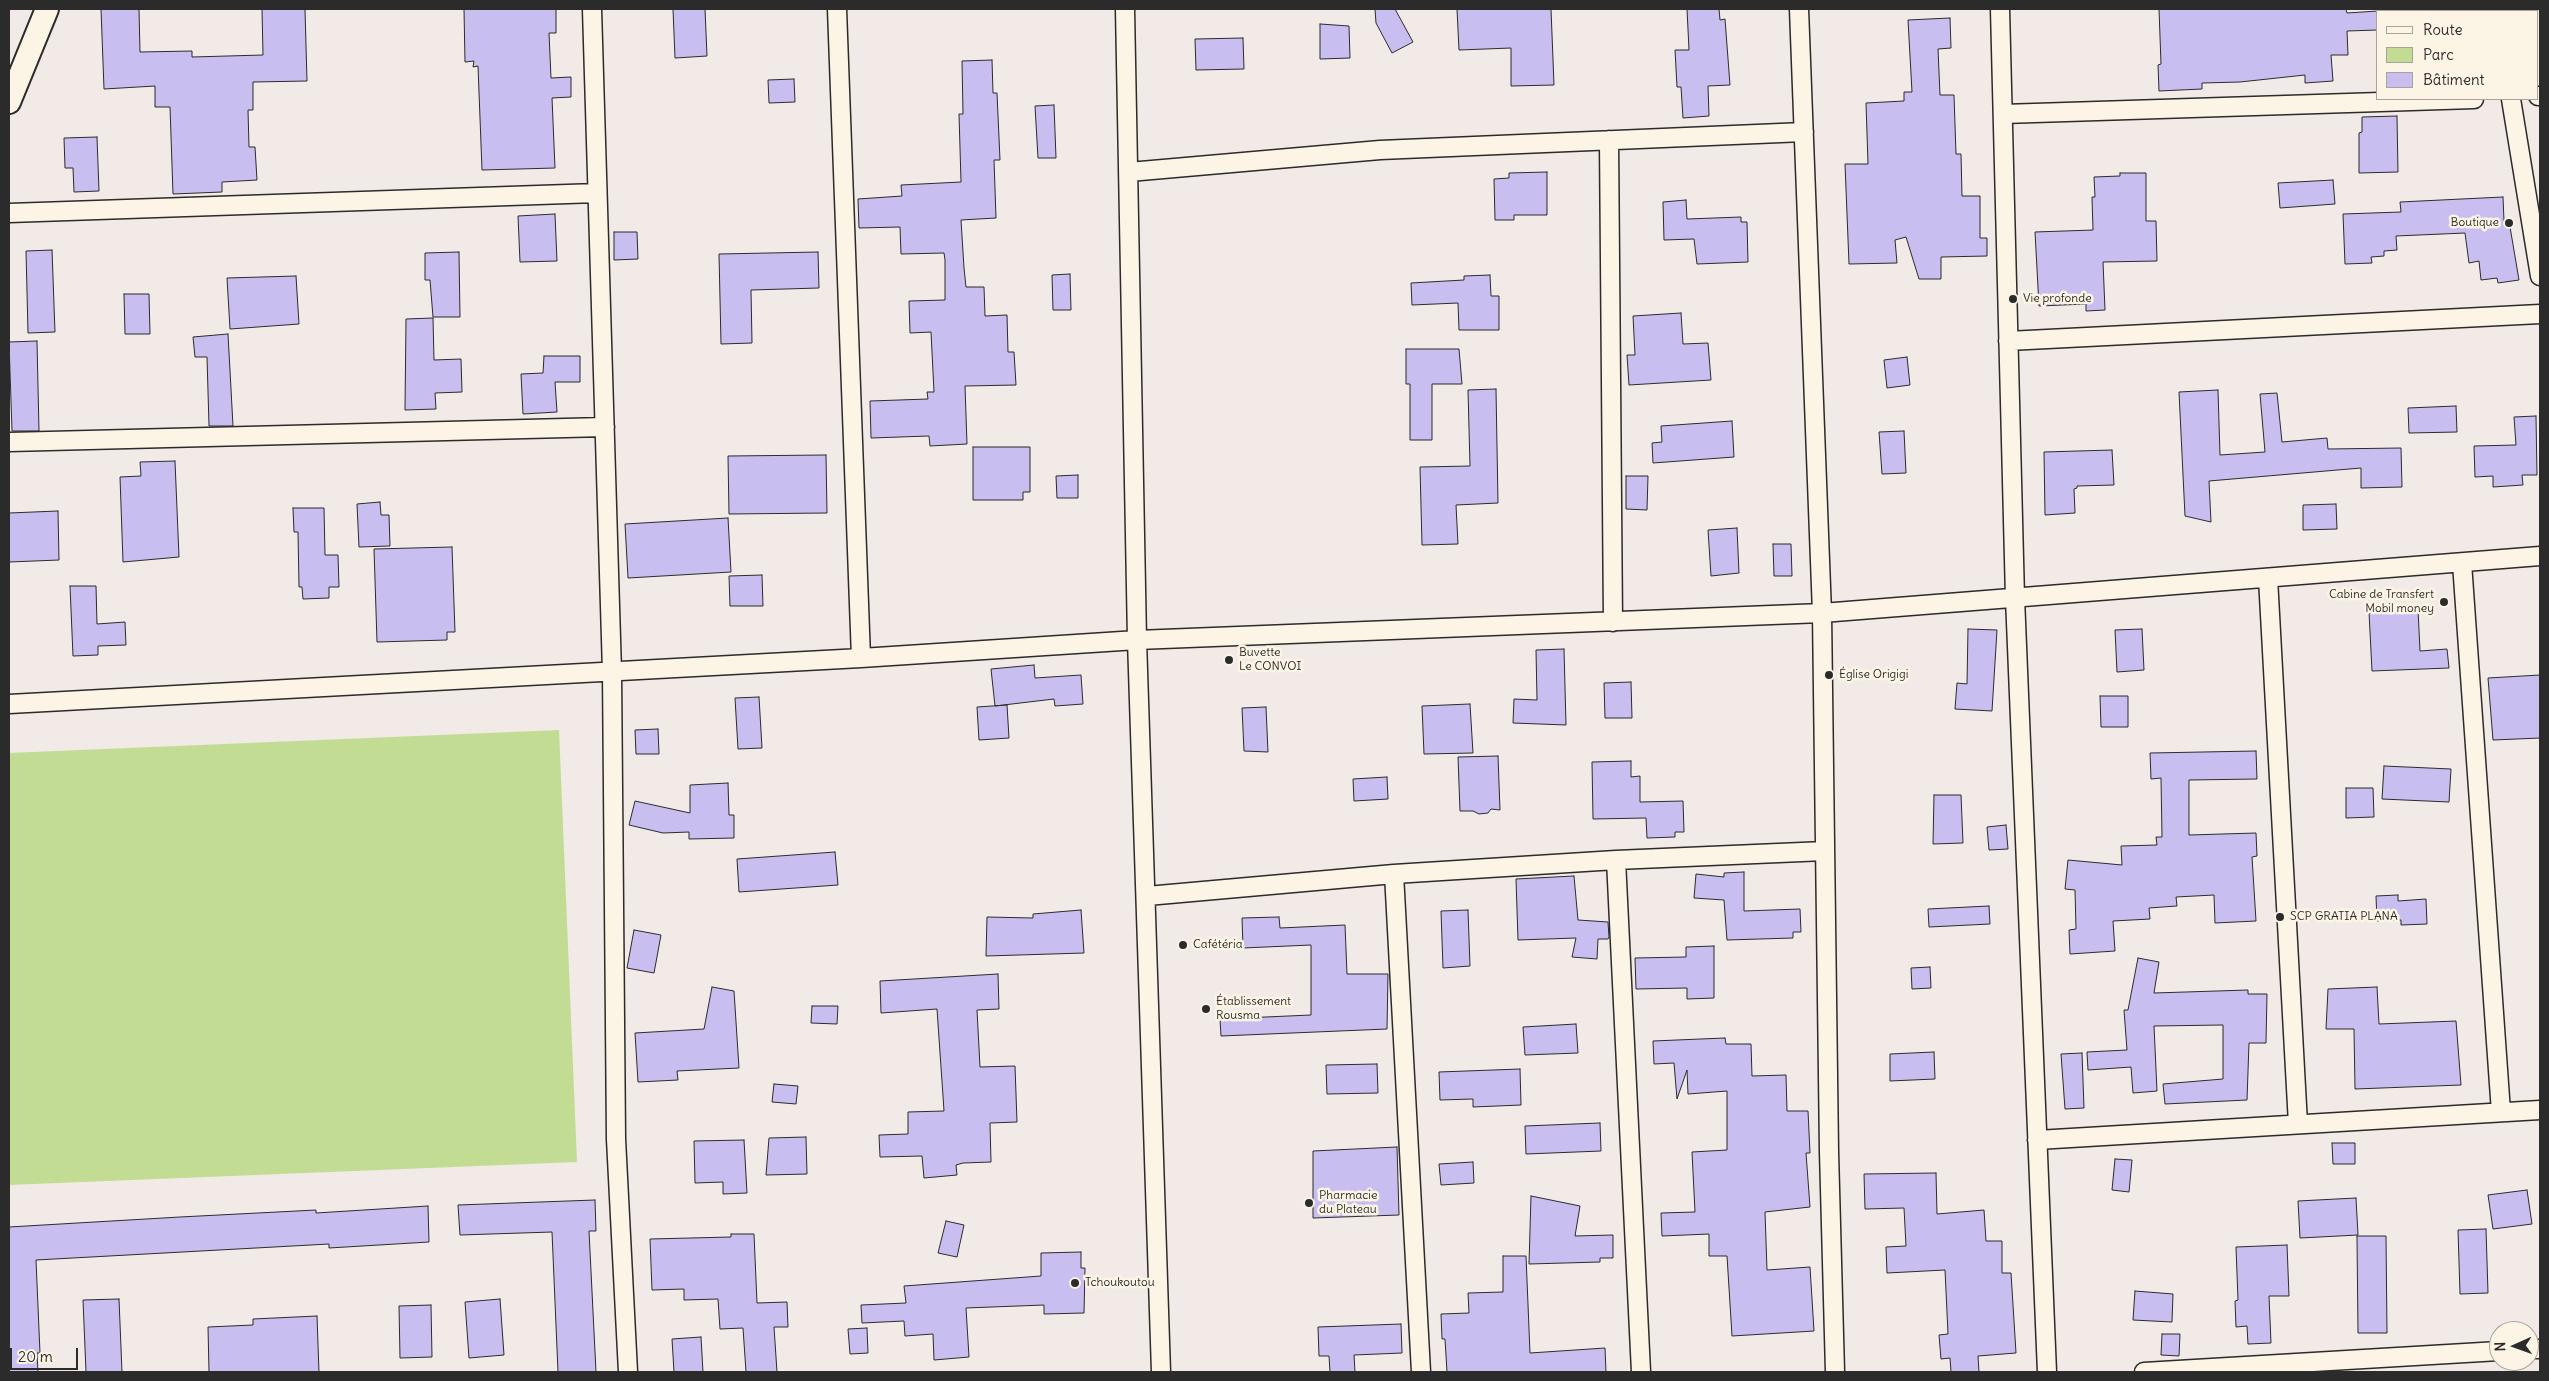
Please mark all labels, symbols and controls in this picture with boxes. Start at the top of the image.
legend [2376,10,2539,100]
text: Route [2423,20,2463,39]
text: Parc [2423,45,2454,64]
text: Bâtiment [2423,70,2485,89]
place label: Boutique [2451,216,2499,230]
marker: Boutique [2503,217,2515,229]
place label: Vie profonde [2023,292,2092,306]
marker: Vie profonde [2007,293,2019,305]
place label: Cabine de Transfert Mobil money [2329,588,2434,616]
marker: Cabine de Transfert Mobil money [2438,596,2450,608]
place label: Buvette Le CONVOI [1239,646,1301,674]
marker: Buvette Le CONVOI [1223,654,1235,666]
place label: Église Origigi [1839,668,1908,682]
marker: Église Origigi [1823,669,1835,681]
place label: SCP GRATIA PLANA [2290,910,2398,924]
marker: SCP GRATIA PLANA [2274,911,2286,923]
place label: Cafétéria [1193,938,1243,952]
marker: Cafétéria [1177,939,1189,951]
place label: Établissement Rousma [1216,995,1291,1023]
marker: Établissement Rousma [1200,1003,1212,1015]
place label: Pharmacie du Plateau [1319,1189,1377,1217]
marker: Pharmacie du Plateau [1303,1197,1315,1209]
place label: Tchoukoutou [1085,1276,1155,1290]
marker: Tchoukoutou [1069,1277,1081,1289]
north arrow [2489,1321,2539,1371]
scale bar [12,1338,80,1370]
text: N [2491,1341,2509,1352]
text: 20 m [18,1347,53,1366]

